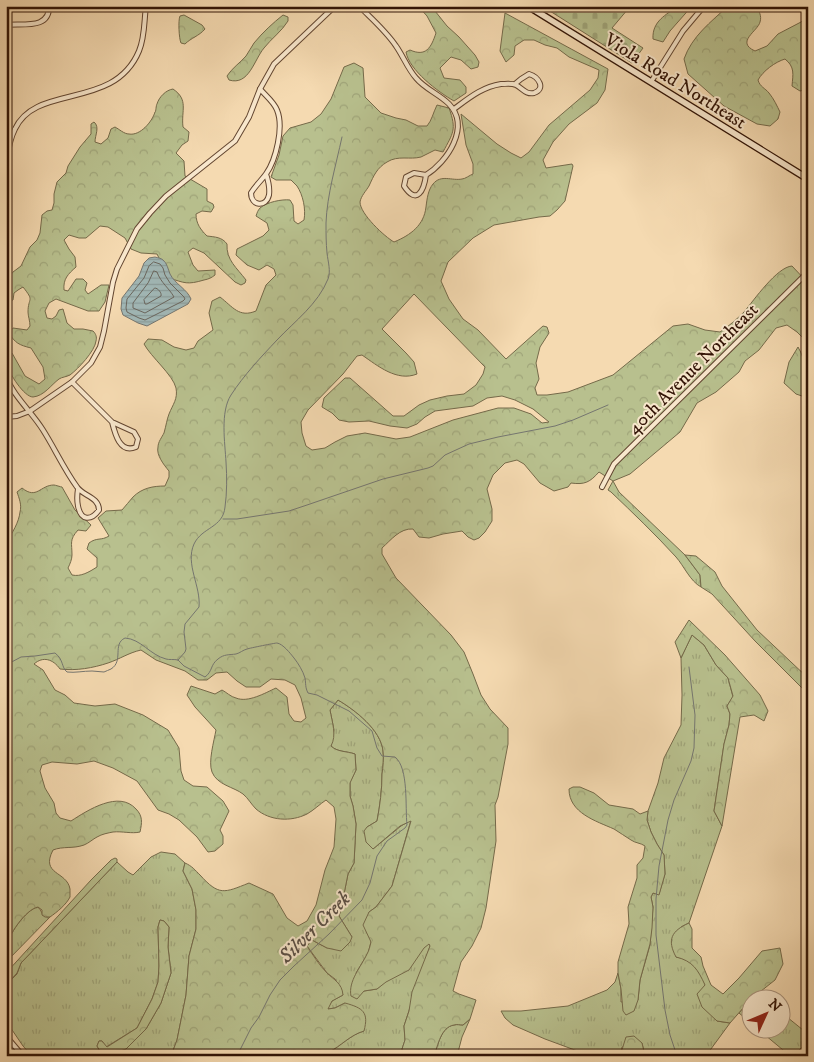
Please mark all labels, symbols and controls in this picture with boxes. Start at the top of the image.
street label: Viola Road Northeast [599,28,750,134]
street label: 40th Avenue Northeast [623,299,763,439]
water label: Silver Creek [273,886,357,970]
north arrow [742,990,792,1040]
text: N [764,995,785,1016]

